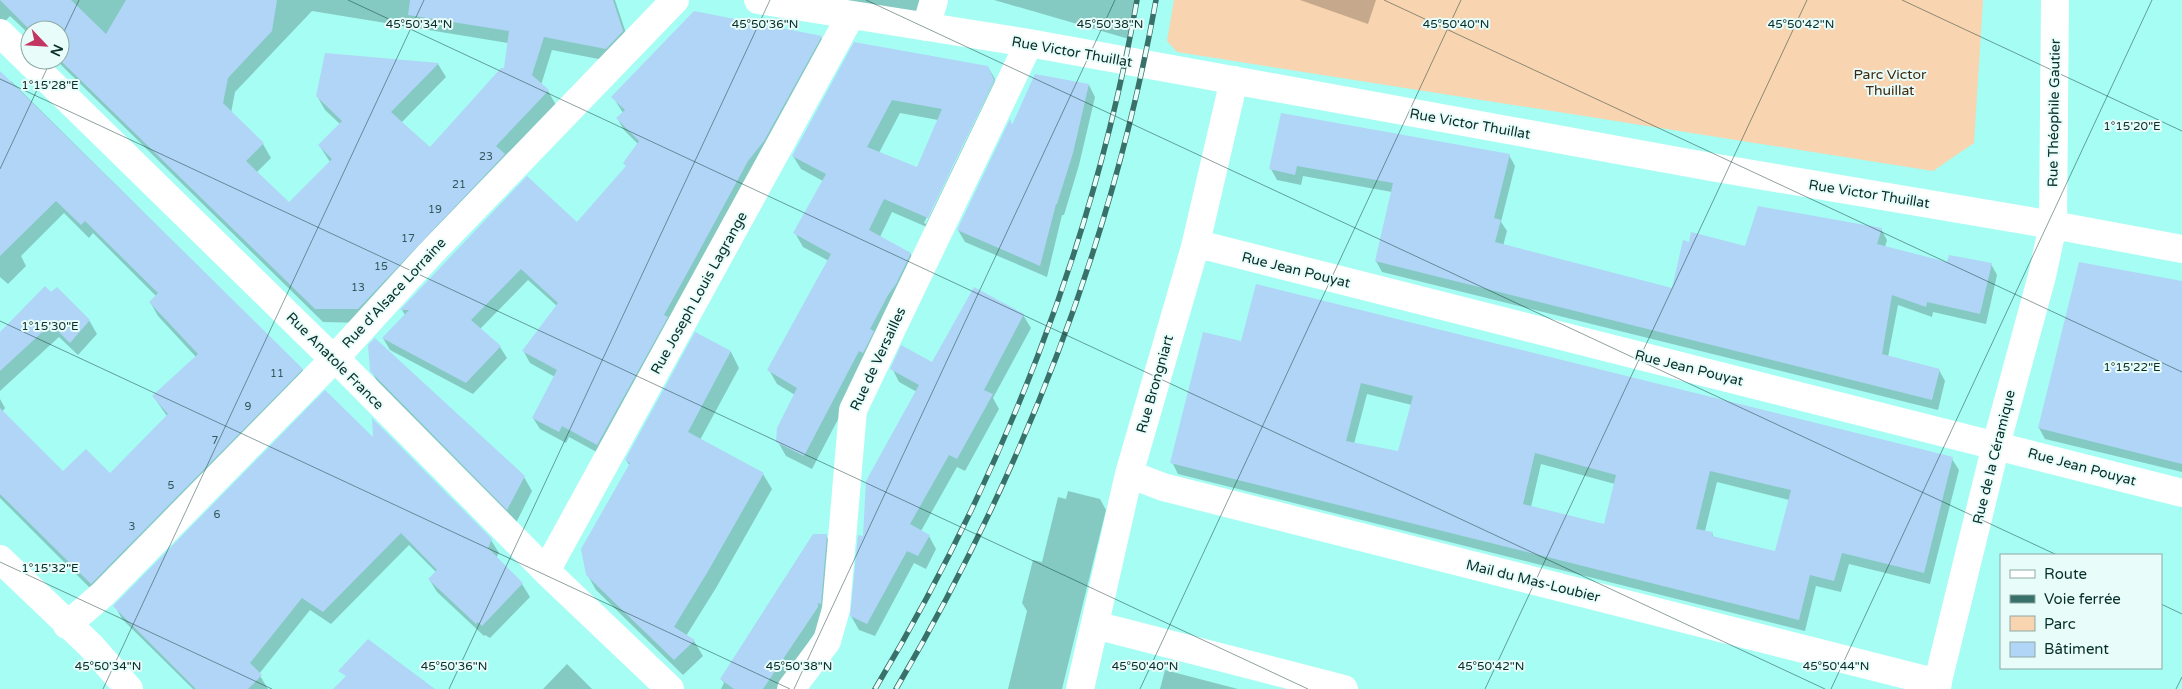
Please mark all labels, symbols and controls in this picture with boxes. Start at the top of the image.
text: 45°50'34"N [386,17,452,31]
text: 45°50'36"N [732,17,798,31]
text: 45°50'38"N [1077,17,1143,31]
text: 45°50'40"N [1423,17,1489,31]
text: 45°50'42"N [1768,17,1834,31]
north arrow [20,20,70,70]
street label: Rue Victor Thuillat [1010,33,1134,71]
street label: Rue Théophile Gautier [2044,38,2064,187]
text: N [46,42,66,59]
park label: Parc Victor Thuillat [1854,66,1927,99]
text: 1°15'28"E [21,78,79,92]
street label: Rue Victor Thuillat [1408,105,1532,143]
text: 1°15'20"E [2103,119,2161,133]
house number: 23 [479,150,493,163]
street label: Rue Victor Thuillat [1807,176,1931,212]
house number: 21 [452,178,466,191]
house number: 19 [428,203,442,216]
street label: Rue Joseph Louis Lagrange [647,209,751,377]
house number: 17 [401,232,415,245]
street label: Rue d'Alsace Lorraine [339,234,450,352]
street label: Rue Jean Pouyat [1240,248,1353,292]
house number: 15 [374,260,388,273]
house number: 13 [351,281,365,294]
street label: Rue de Versailles [847,304,910,414]
street label: Rue Anatole France [283,309,387,413]
text: 1°15'30"E [21,319,79,333]
street label: Rue Brongniart [1133,332,1177,435]
street label: Rue Jean Pouyat [1633,346,1746,390]
text: 1°15'22"E [2103,360,2161,374]
house number: 11 [270,367,284,380]
street label: Rue de la Céramique [1969,388,2019,526]
house number: 9 [245,400,252,413]
house number: 7 [212,434,219,447]
street label: Rue Jean Pouyat [2026,444,2139,490]
house number: 5 [168,479,175,492]
house number: 6 [214,508,221,521]
house number: 3 [129,520,136,533]
legend [2000,554,2162,669]
street label: Mail du Mas-Loubier [1464,556,1602,606]
text: 1°15'32"E [21,561,79,575]
text: Route [2044,565,2087,583]
text: Voie ferrée [2044,590,2121,608]
text: Parc [2044,615,2076,633]
text: Bâtiment [2044,640,2109,658]
text: 45°50'34"N [75,659,141,673]
text: 45°50'36"N [421,659,487,673]
text: 45°50'38"N [766,659,832,673]
text: 45°50'40"N [1112,659,1178,673]
text: 45°50'42"N [1458,659,1524,673]
text: 45°50'44"N [1803,659,1869,673]

